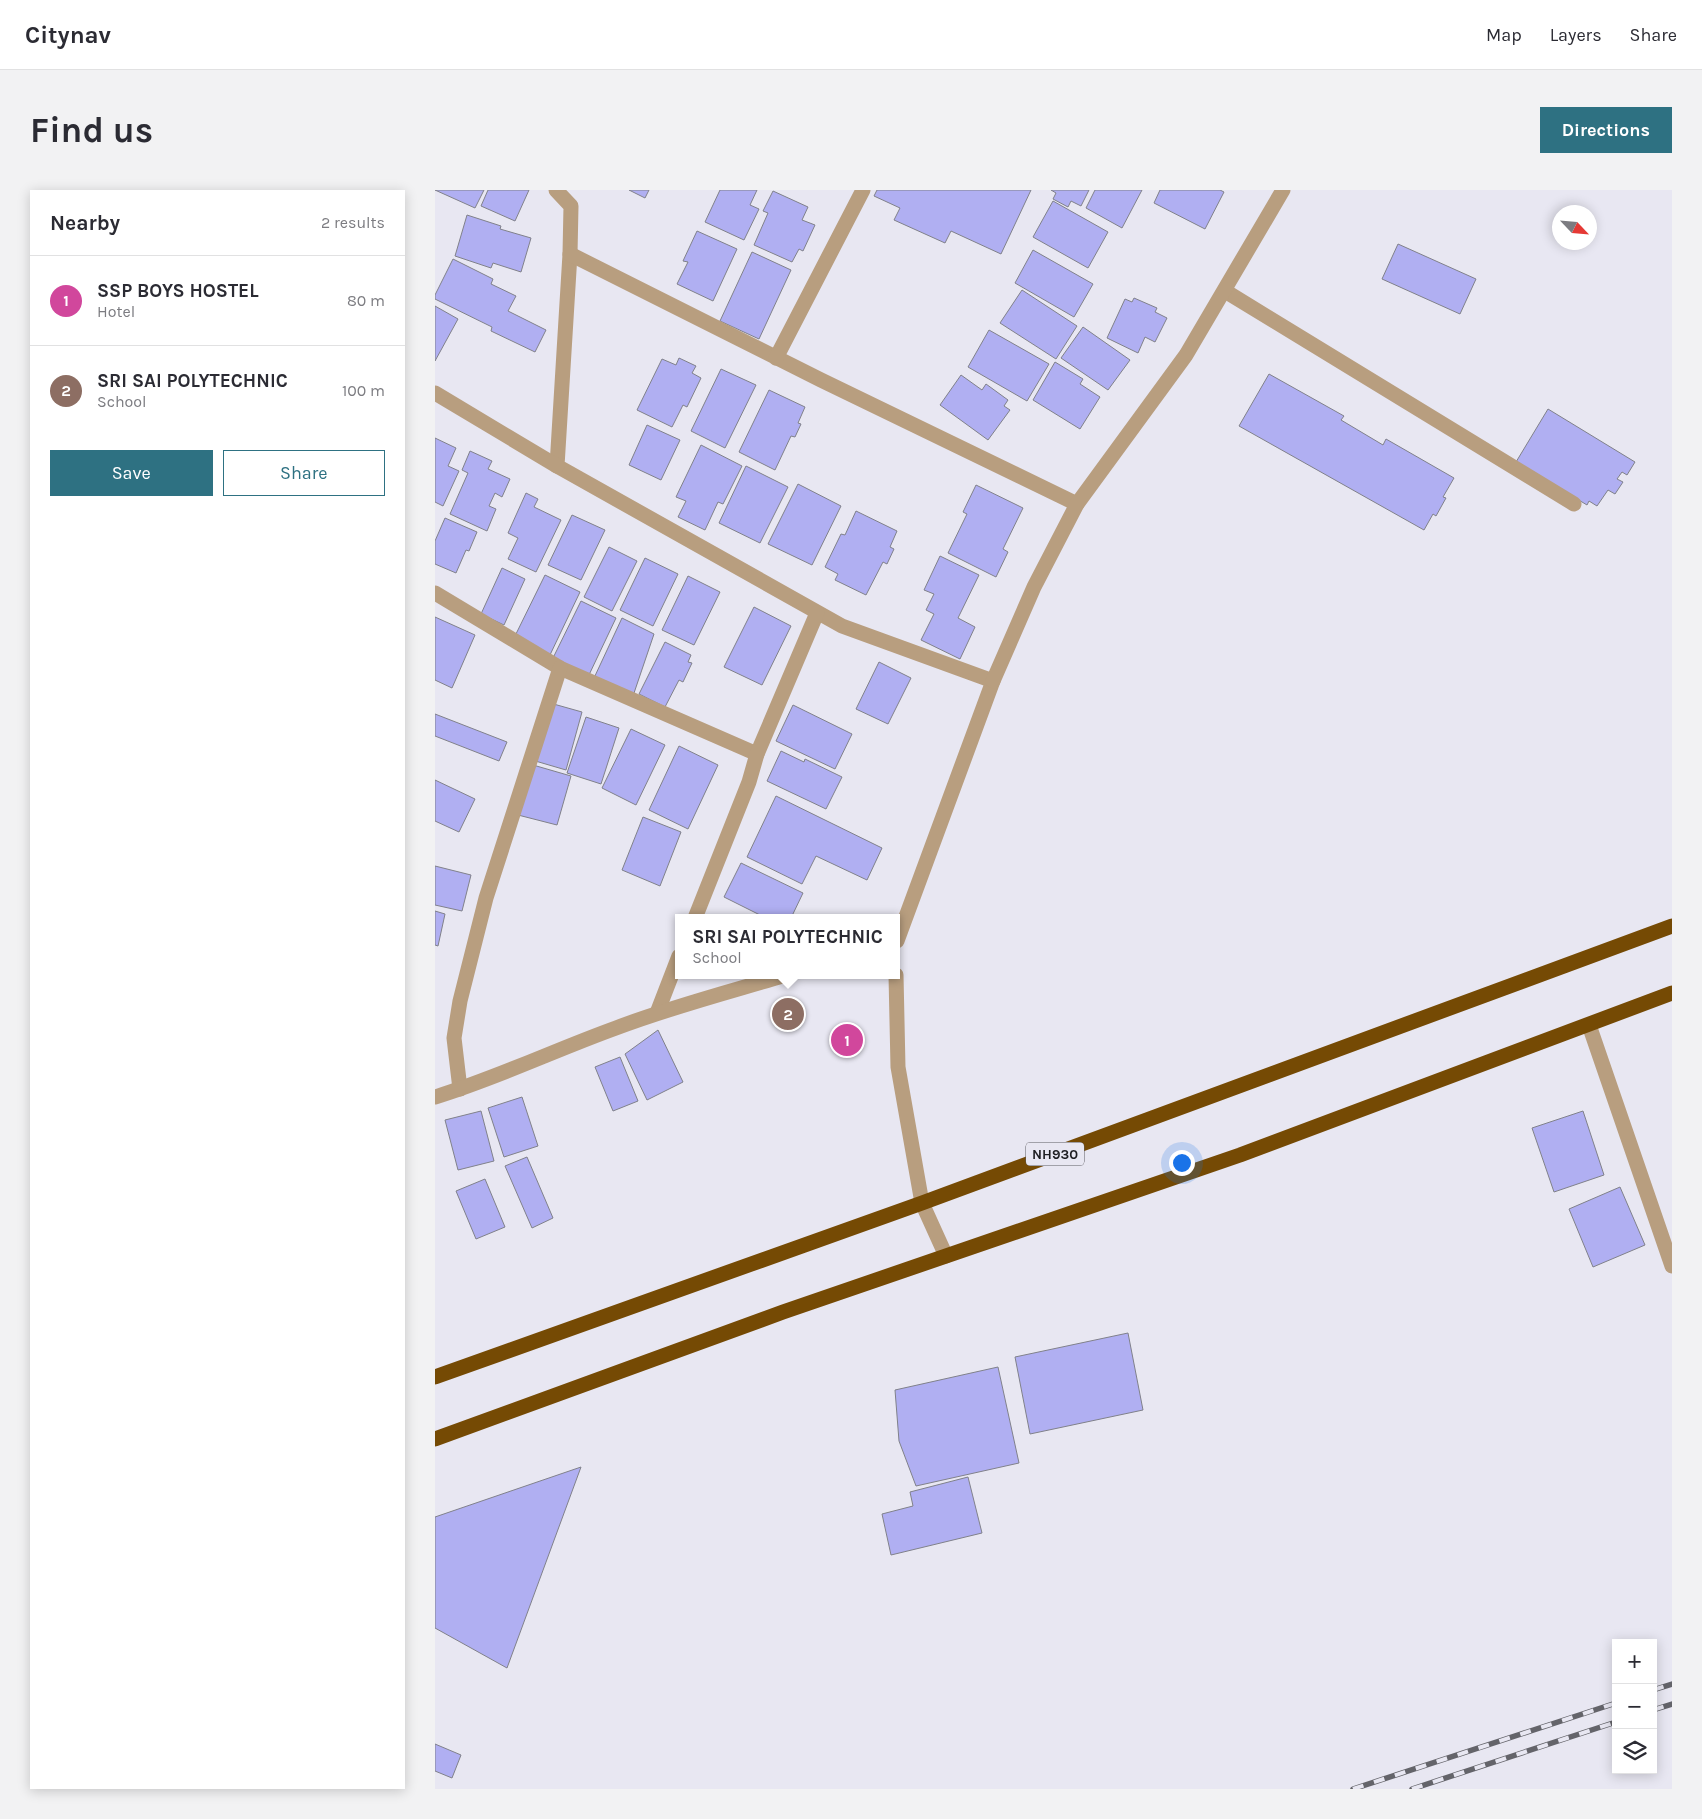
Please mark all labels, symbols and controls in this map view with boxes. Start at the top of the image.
text: Citynav [25,21,111,49]
text: Map [1486,24,1522,46]
text: Layers [1550,24,1602,46]
text: Share [1630,24,1677,46]
button: Directions [1540,107,1672,153]
text: Find us [30,110,153,151]
north arrow [1552,205,1597,250]
text: Nearby [50,211,120,235]
text: 2 results [321,213,385,232]
text: SSP BOYS HOSTEL [97,280,259,302]
text: 1 [63,291,69,310]
text: 80 m [347,291,385,310]
text: Hotel [97,302,135,321]
text: SRI SAI POLYTECHNIC [97,370,288,392]
text: 2 [61,381,71,400]
text: 100 m [342,381,385,400]
text: School [97,392,147,411]
button: Save [50,450,213,496]
button: Share [223,450,385,496]
popup [675,914,900,979]
text: SRI SAI POLYTECHNIC [692,926,883,948]
text: School [692,948,742,967]
pin: 2 [772,995,804,1033]
pin: 1 [831,1021,863,1059]
road number: NH930 [1026,1142,1084,1166]
your location [1169,1150,1195,1176]
map controls [1612,1639,1657,1774]
button: + [1612,1639,1657,1684]
button: − [1612,1684,1657,1729]
button: layers [1612,1729,1657,1774]

